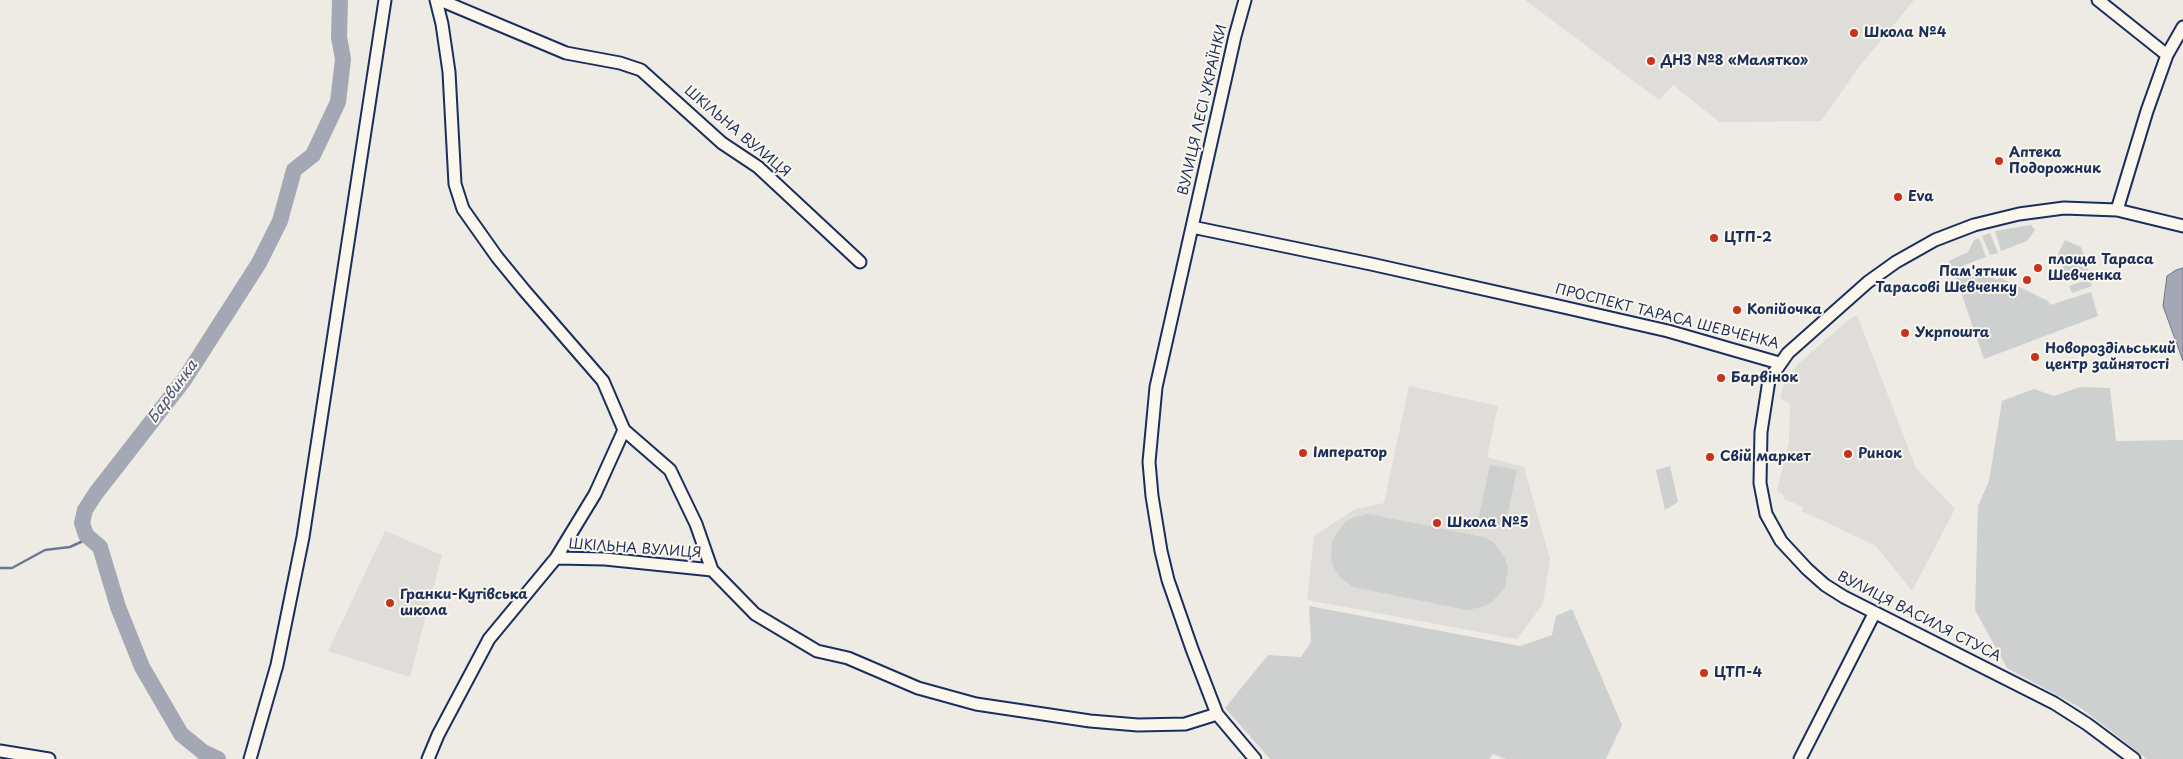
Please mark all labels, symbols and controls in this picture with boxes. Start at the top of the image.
street label: ВУЛИЦЯ ЛЕСІ УКРАЇНКИ [1175,23,1231,197]
place label: Школа №4 [1864,25,1946,41]
marker: Школа №4 [1848,27,1860,39]
place label: ДНЗ №8 «Малятко» [1661,53,1808,69]
marker: ДНЗ №8 «Малятко» [1645,55,1657,67]
street label: ШКІЛЬНА ВУЛИЦЯ [681,83,793,181]
place label: Аптека Подорожник [2009,145,2101,178]
marker: Аптека Подорожник [1993,155,2005,167]
place label: Eva [1908,189,1934,205]
marker: Eva [1892,191,1904,203]
place label: ЦТП-2 [1724,230,1772,246]
marker: ЦТП-2 [1708,232,1720,244]
place label: площа Тараса Шевченка [2048,252,2154,284]
marker: площа Тараса Шевченка [2032,262,2044,274]
place label: Пам'ятник Тарасові Шевченку [1875,264,2017,296]
marker: Пам'ятник Тарасові Шевченку [2021,274,2033,286]
street label: ПРОСПЕКТ ТАРАСА ШЕВЧЕНКА [1553,281,1781,353]
place label: Копійочка [1747,302,1822,318]
marker: Копійочка [1731,304,1743,316]
place label: Укрпошта [1915,325,1990,341]
marker: Укрпошта [1899,327,1911,339]
place label: Новороздільський центр зайнятості [2045,341,2176,374]
marker: Новороздільський центр зайнятості [2029,351,2041,363]
water label: Барвинка [144,357,202,427]
place label: Барвінок [1731,370,1798,386]
marker: Барвінок [1715,372,1727,384]
place label: Імператор [1313,445,1387,461]
place label: Ринок [1858,446,1902,462]
marker: Імператор [1297,447,1309,459]
marker: Ринок [1842,448,1854,460]
place label: Свiй маркет [1720,449,1811,465]
marker: Свiй маркет [1704,451,1716,463]
place label: Школа №5 [1447,515,1529,531]
marker: Школа №5 [1431,517,1443,529]
street label: ШКІЛЬНА ВУЛИЦЯ [568,536,702,562]
street label: ВУЛИЦЯ ВАСИЛЯ СТУСА [1834,568,2004,666]
place label: Гранки-Кутівська школа [400,587,528,620]
marker: Гранки-Кутівська школа [384,597,396,609]
place label: ЦТП-4 [1714,665,1762,681]
marker: ЦТП-4 [1698,667,1710,679]

